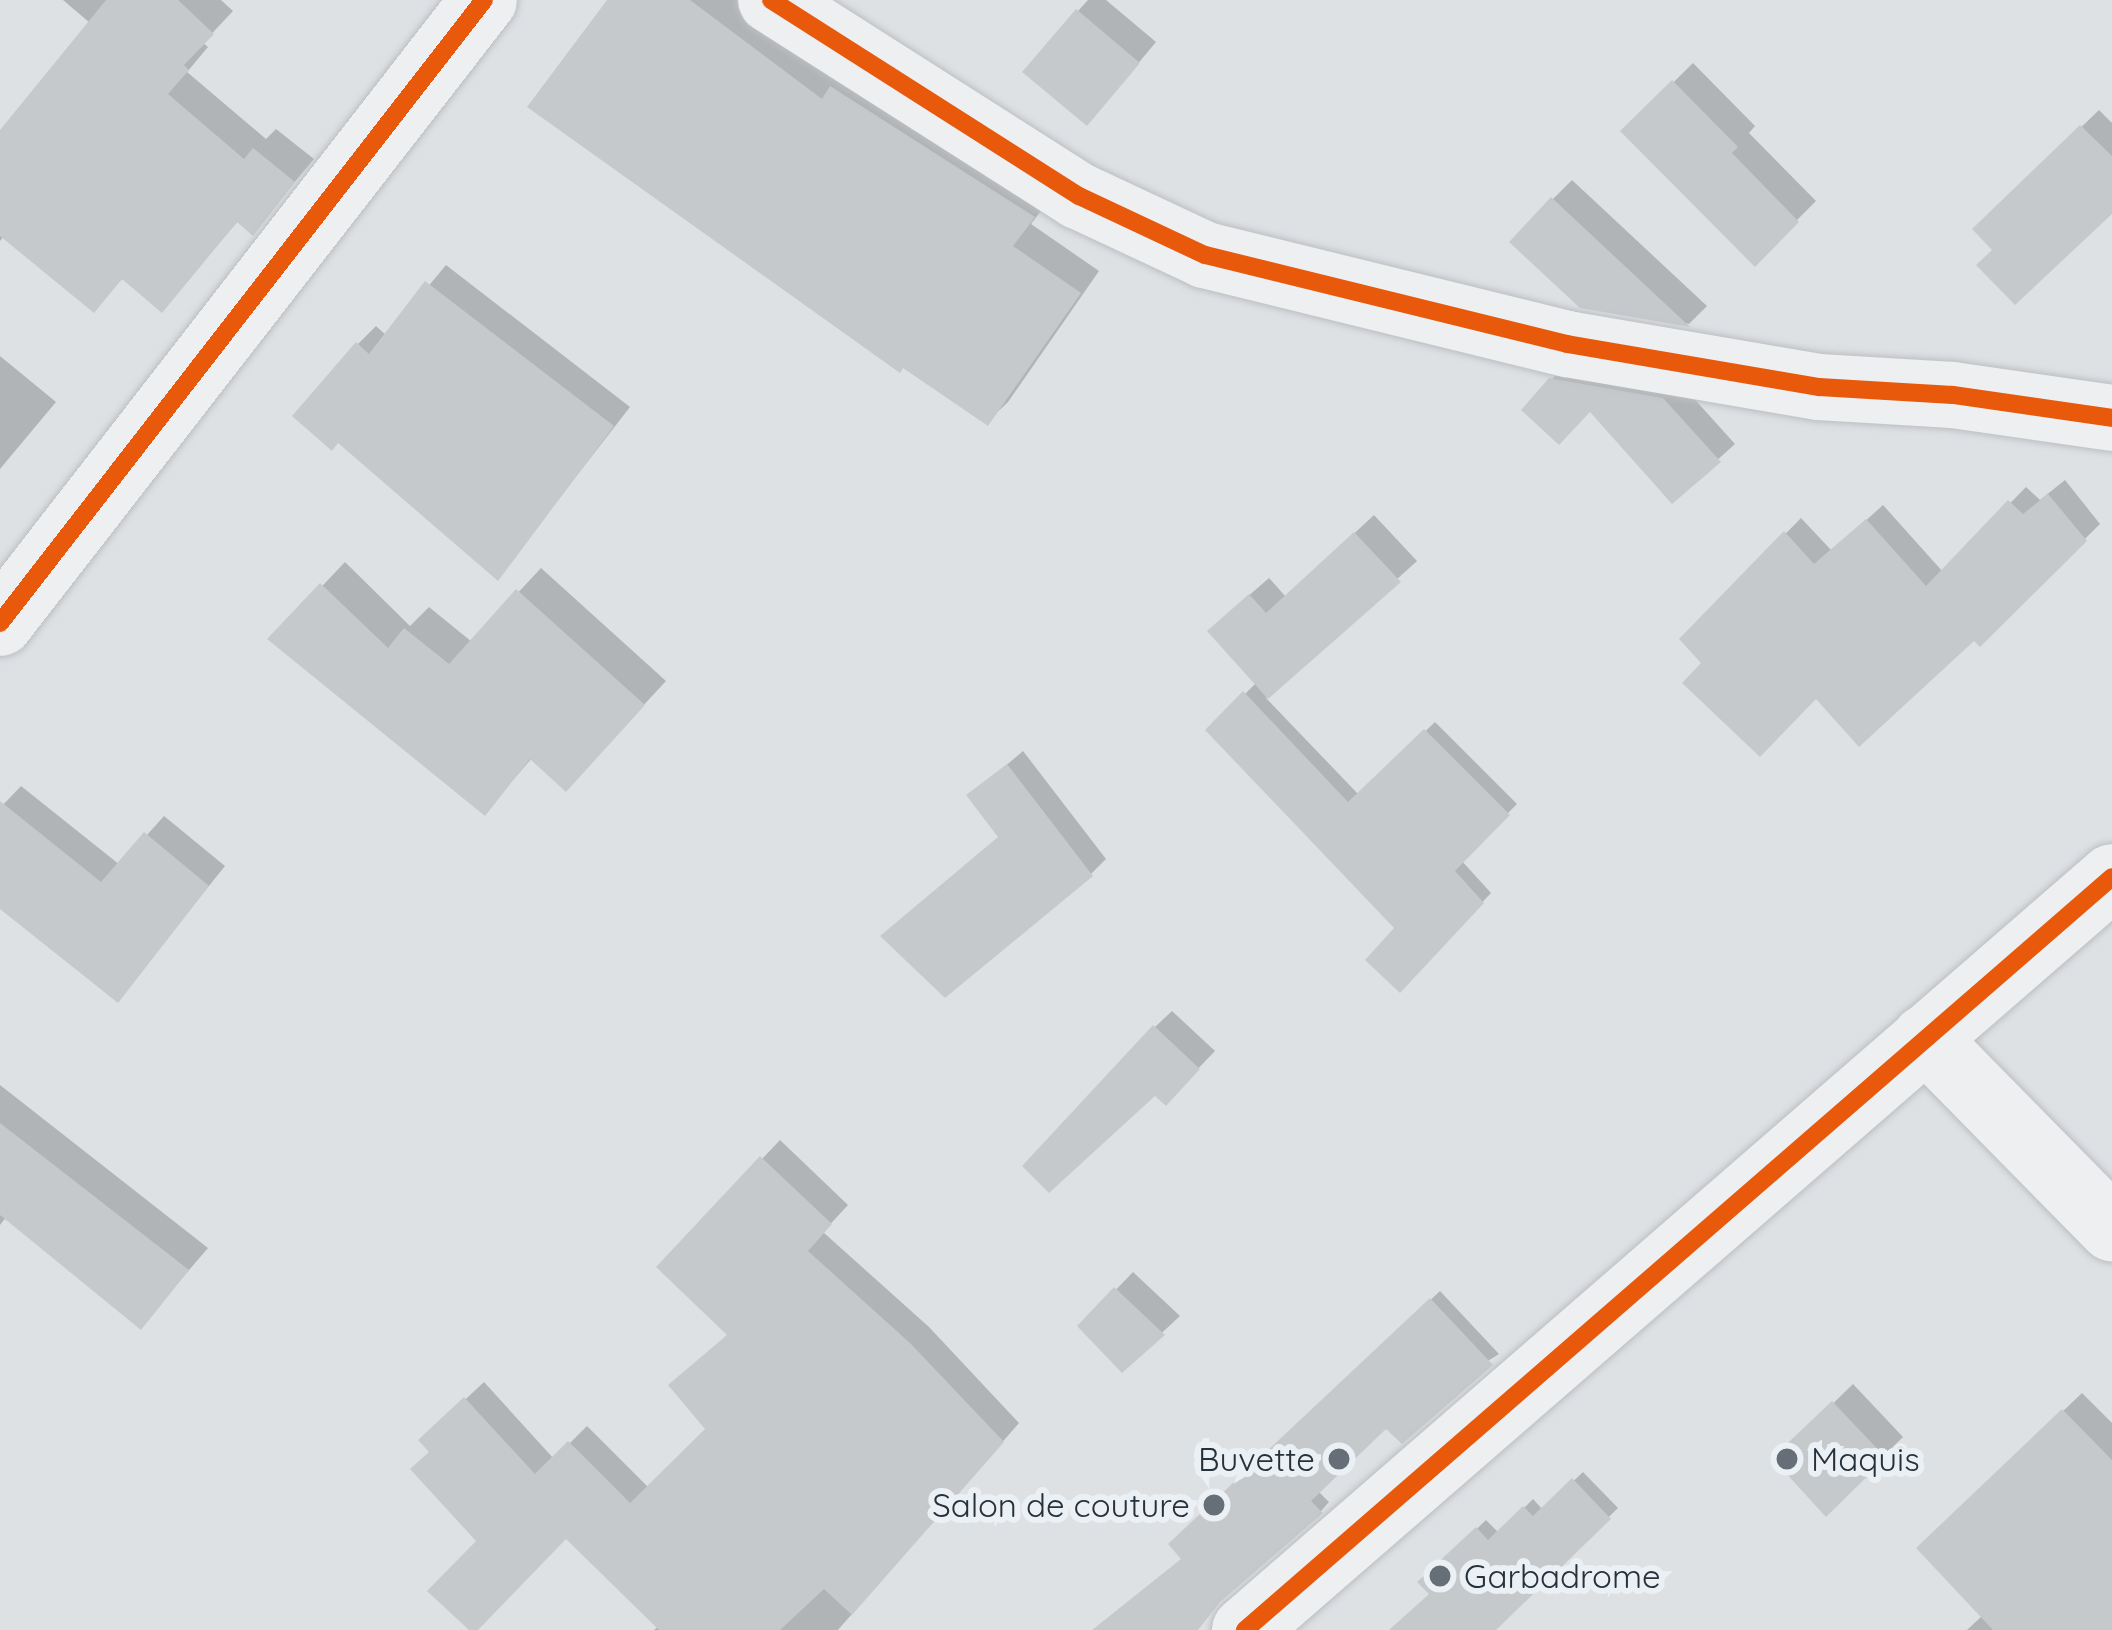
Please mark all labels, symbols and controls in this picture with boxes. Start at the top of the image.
place label: Buvette [1198,1439,1315,1479]
place label: Maquis [1811,1439,1920,1479]
marker: Buvette [1326,1446,1352,1472]
marker: Maquis [1774,1446,1800,1472]
place label: Salon de couture [932,1485,1190,1525]
marker: Salon de couture [1201,1492,1227,1518]
place label: Garbadrome [1464,1556,1661,1596]
marker: Garbadrome [1427,1563,1453,1589]

